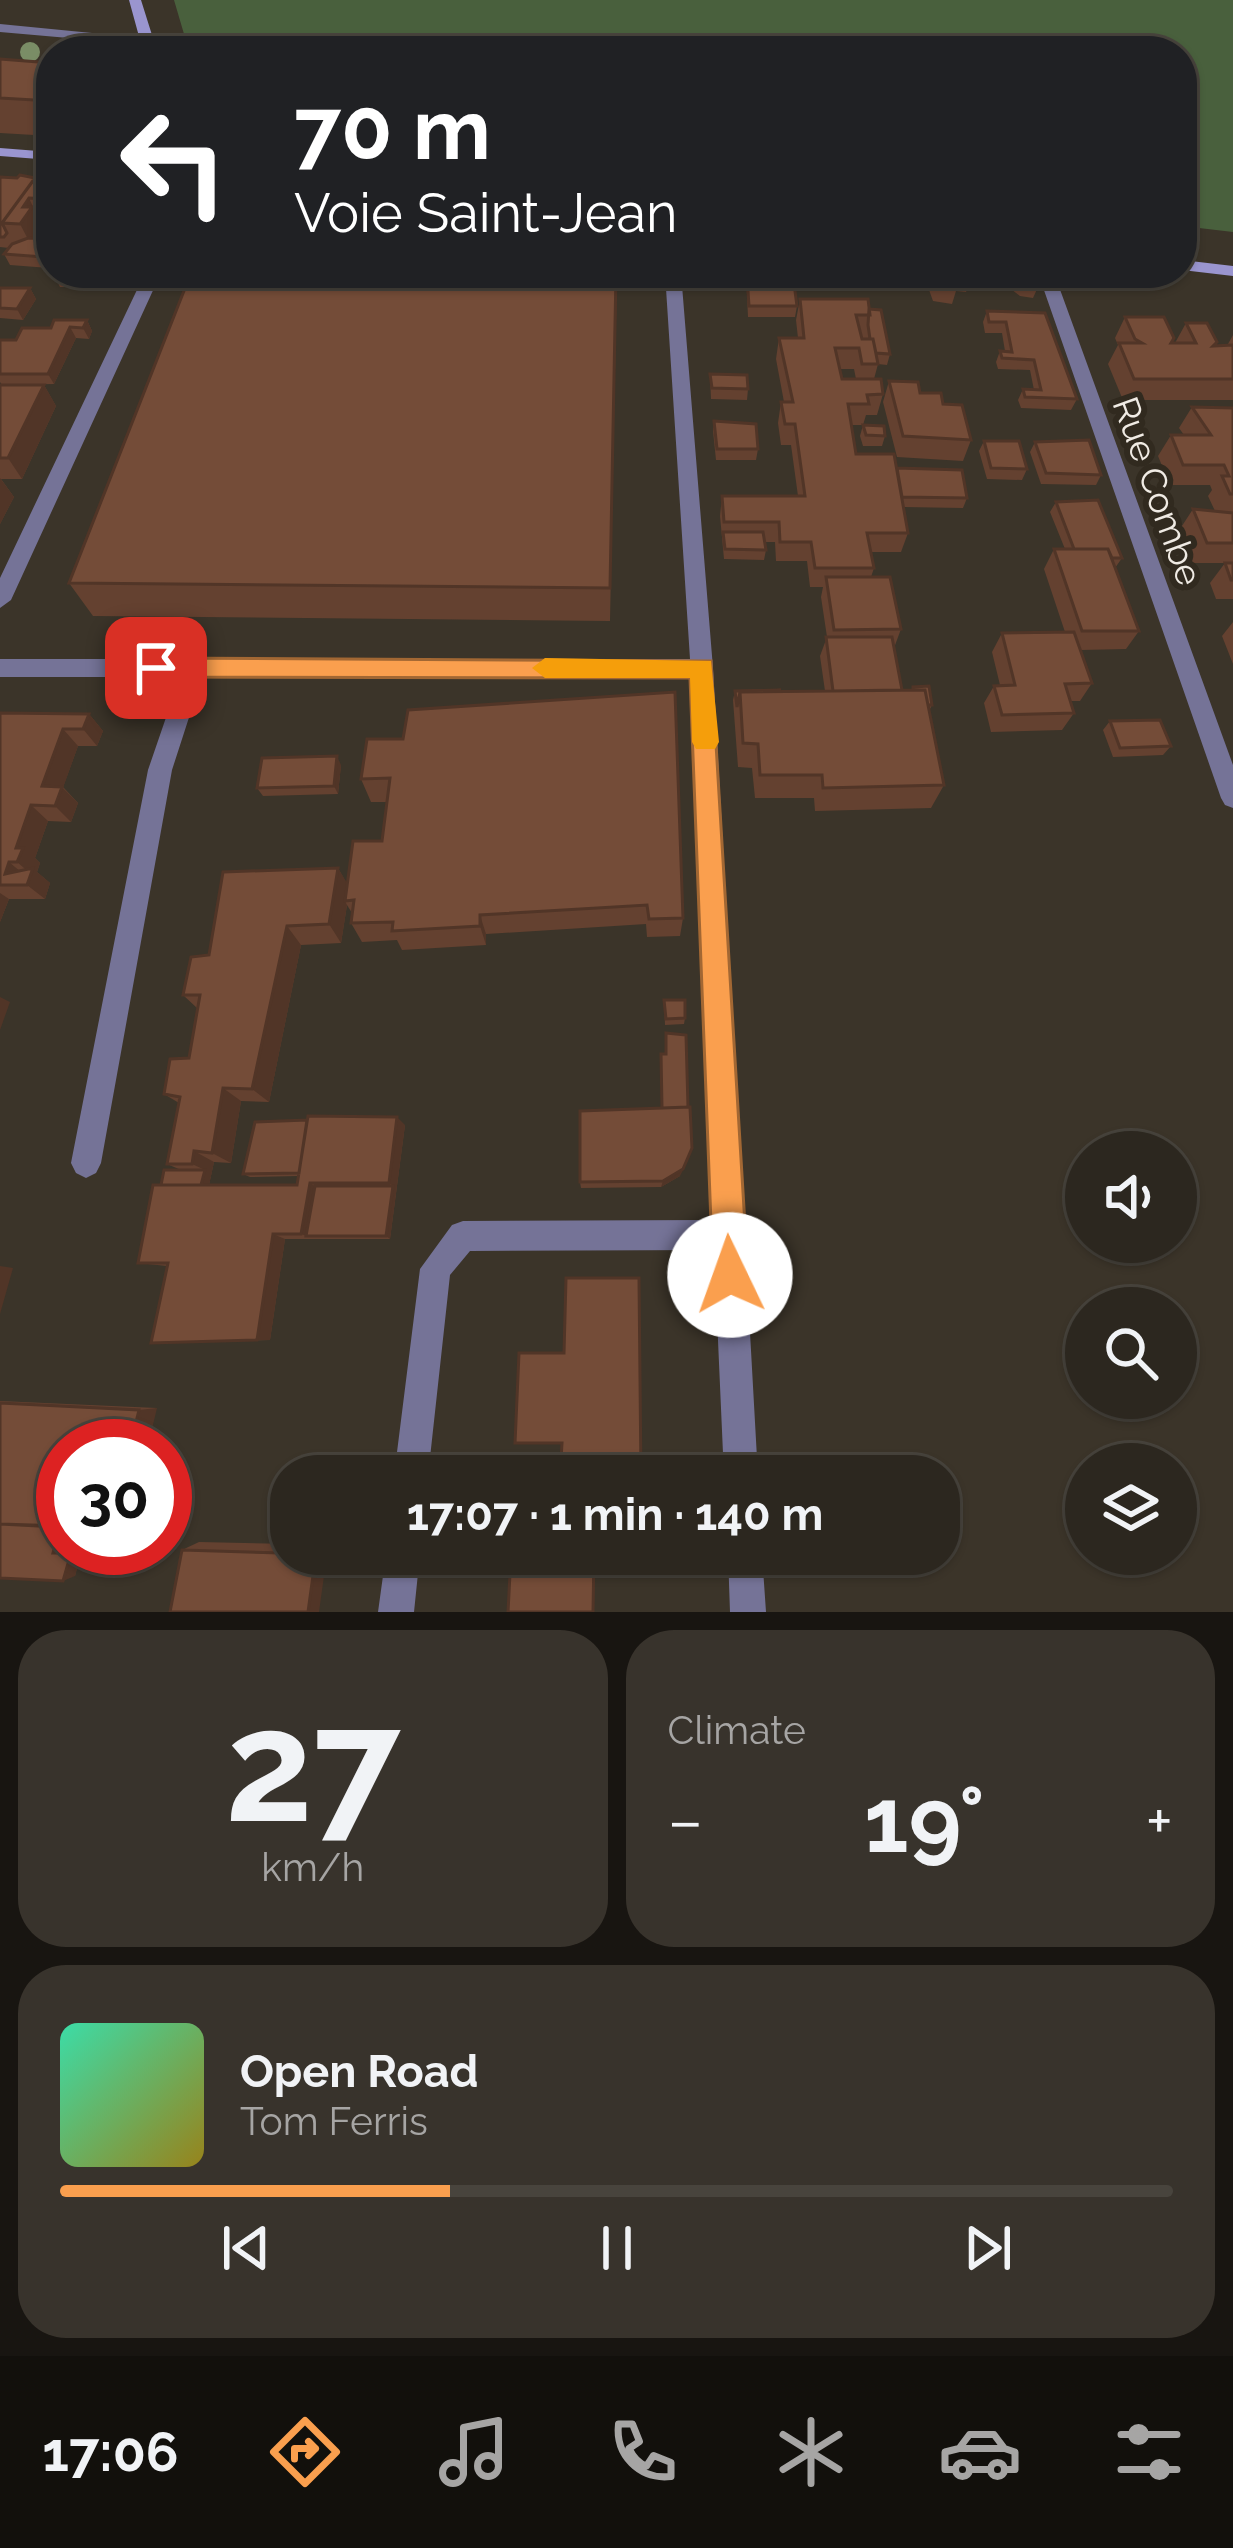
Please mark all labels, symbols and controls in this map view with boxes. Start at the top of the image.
text: 70 m [294,80,491,179]
icon: left [96,84,252,240]
text: Voie Saint-Jean [294,181,677,245]
street label: Rue Combe [1104,391,1212,591]
pin [105,617,207,719]
icon: arrive [123,635,189,701]
map controls [1065,1131,1197,1575]
button: sound [1065,1131,1197,1263]
position arrow [667,1212,793,1338]
button: search [1065,1287,1197,1419]
speed limit sign: 30 [36,1419,192,1575]
button: layers [1065,1443,1197,1575]
text: 17:07 · 1 min · 140 m [407,1488,823,1541]
text: 27 [225,1674,401,1858]
text: Climate [668,1707,806,1753]
text: 19° [864,1767,985,1873]
text: − [668,1782,703,1859]
text: + [1146,1782,1173,1859]
text: km/h [261,1844,364,1890]
text: Open Road [240,2045,479,2098]
text: Tom Ferris [240,2098,428,2144]
icon: previous [213,2215,279,2281]
icon: pause [584,2215,650,2281]
icon: next [955,2215,1021,2281]
icon: directions [263,2410,347,2494]
icon: music [432,2410,516,2494]
icon: phone [601,2410,685,2494]
icon: climate [769,2410,853,2494]
icon: car [938,2410,1022,2494]
icon: filters [1107,2410,1191,2494]
text: 17:06 [42,2420,179,2484]

